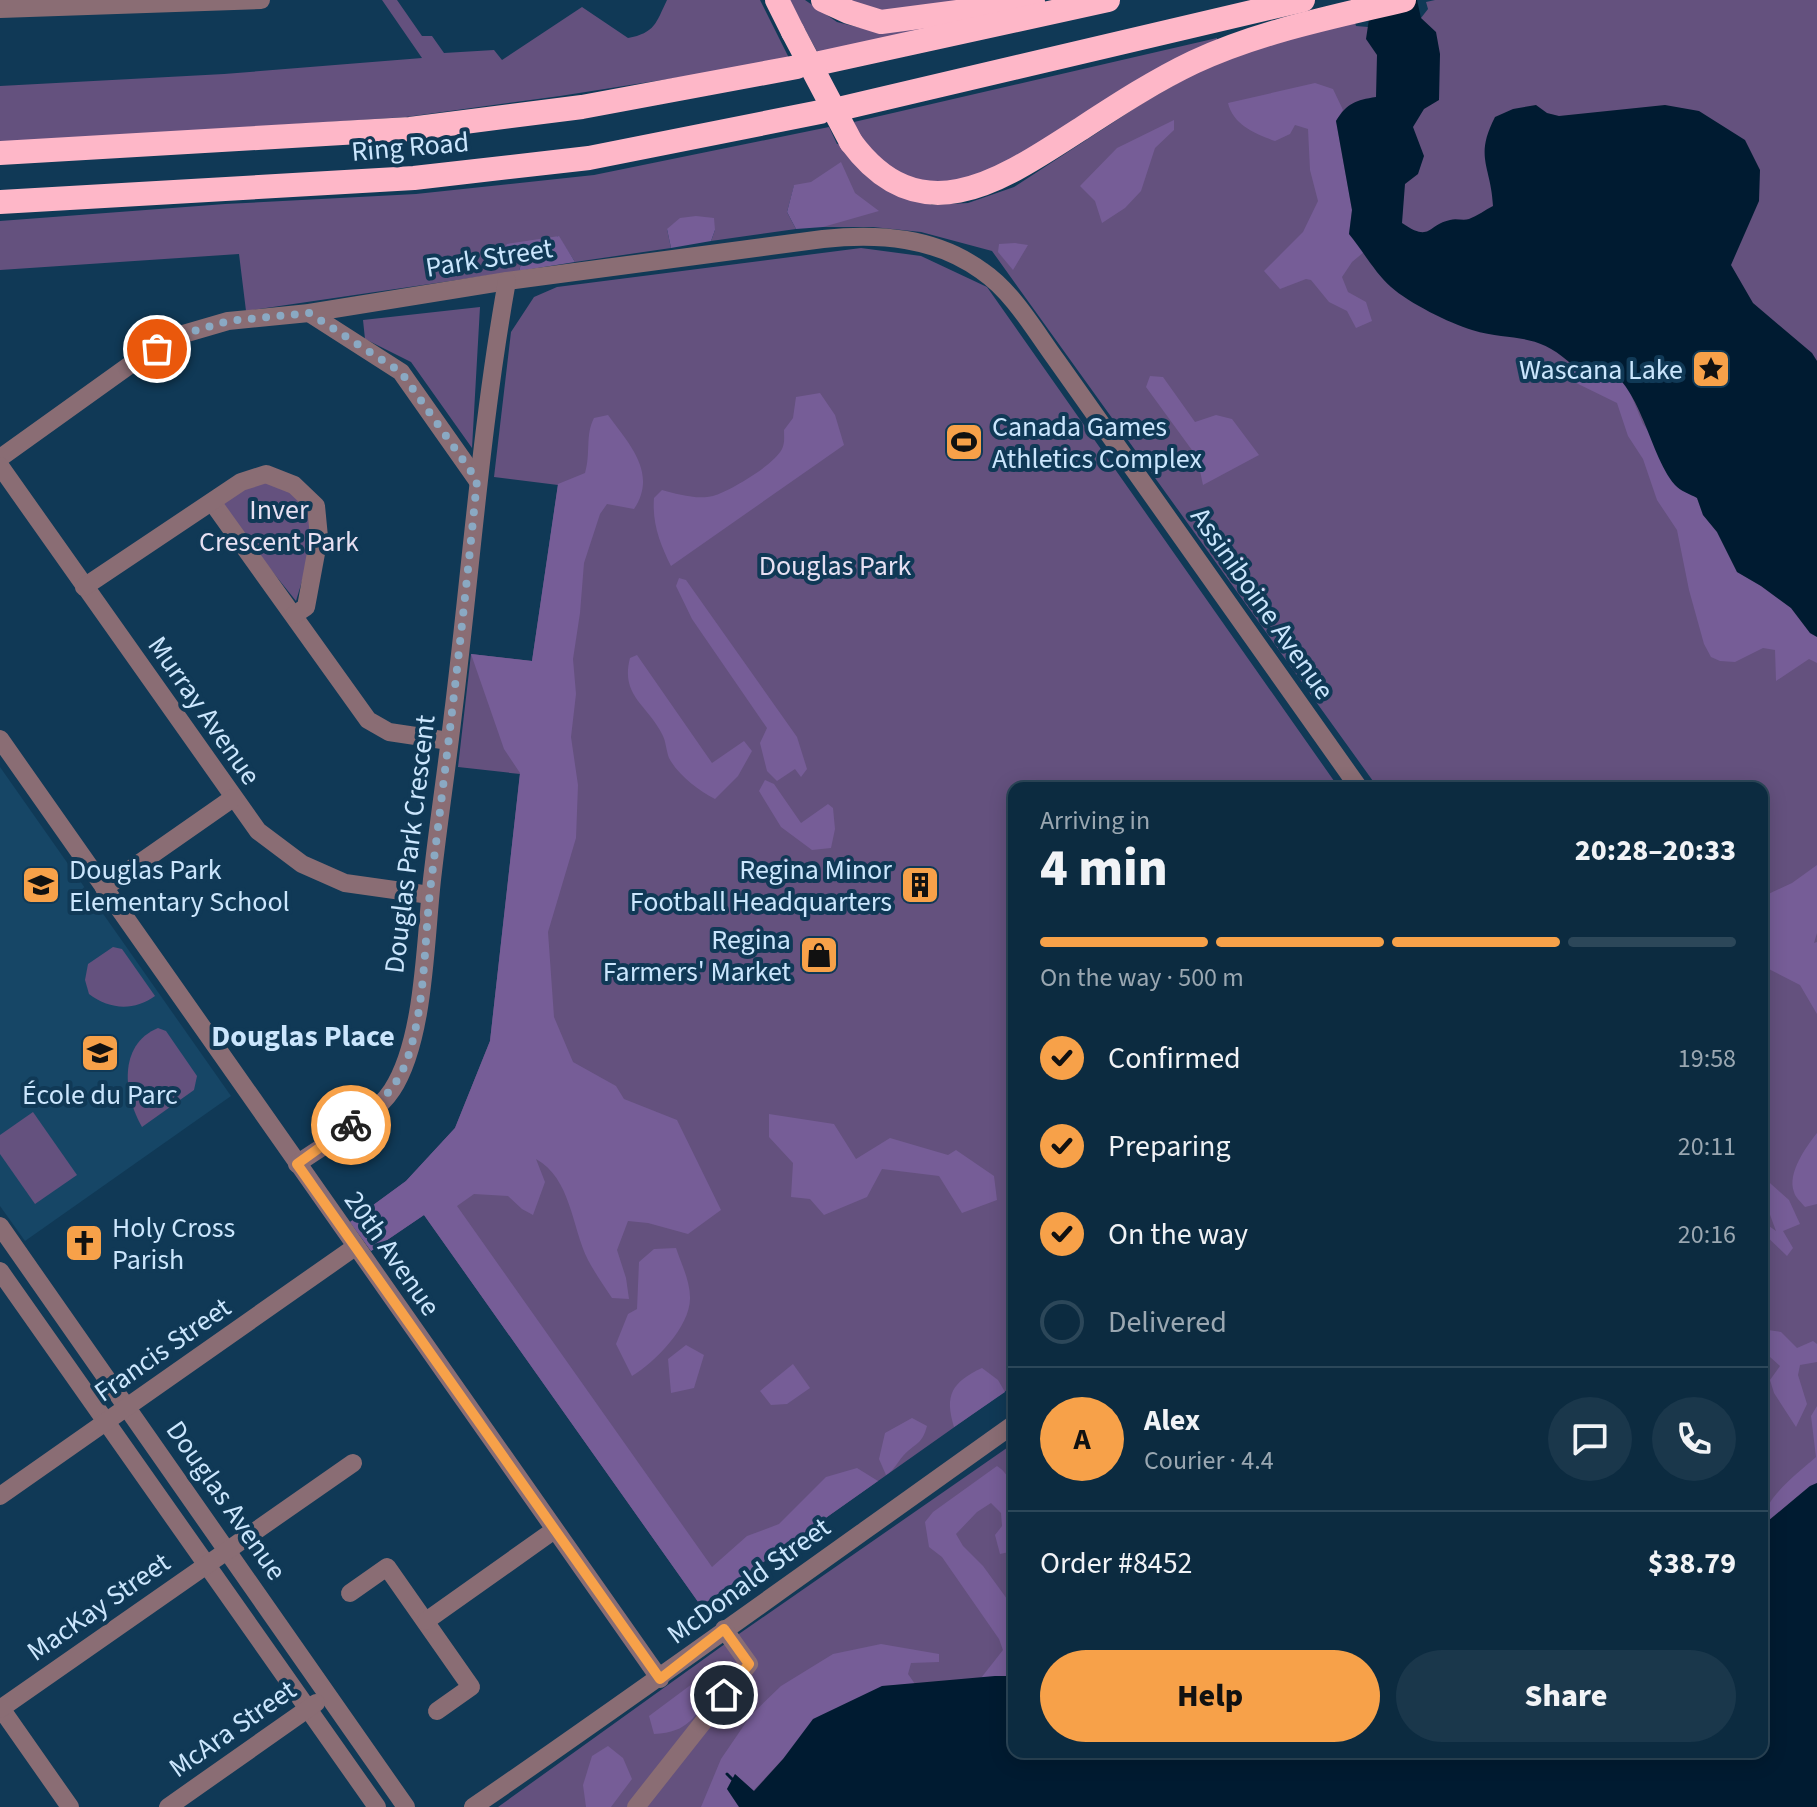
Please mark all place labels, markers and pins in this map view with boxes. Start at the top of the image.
pin [123,315,191,383]
place icon: Wascana Lake [1690,348,1732,390]
place label: Wascana Lake [1519,350,1683,390]
place label: Canada Games Athletics Complex [992,407,1202,479]
sports icon: Canada Games Athletics Complex [943,421,985,463]
place label: Douglas Park Elementary School [69,850,290,922]
place label: Regina Minor Football Headquarters [630,850,892,922]
school or university icon: Douglas Park Elementary School [20,864,62,906]
building icon: Regina Minor Football Headquarters [899,864,941,906]
place label: Regina Farmers' Market [603,920,792,992]
shop icon: Regina Farmers' Market [798,934,840,976]
school or university icon: École du Parc [79,1032,121,1074]
place label: École du Parc [22,1075,178,1115]
place label: Holy Cross Parish [112,1208,235,1280]
church icon: Holy Cross Parish [63,1222,105,1264]
pin [690,1661,758,1729]

